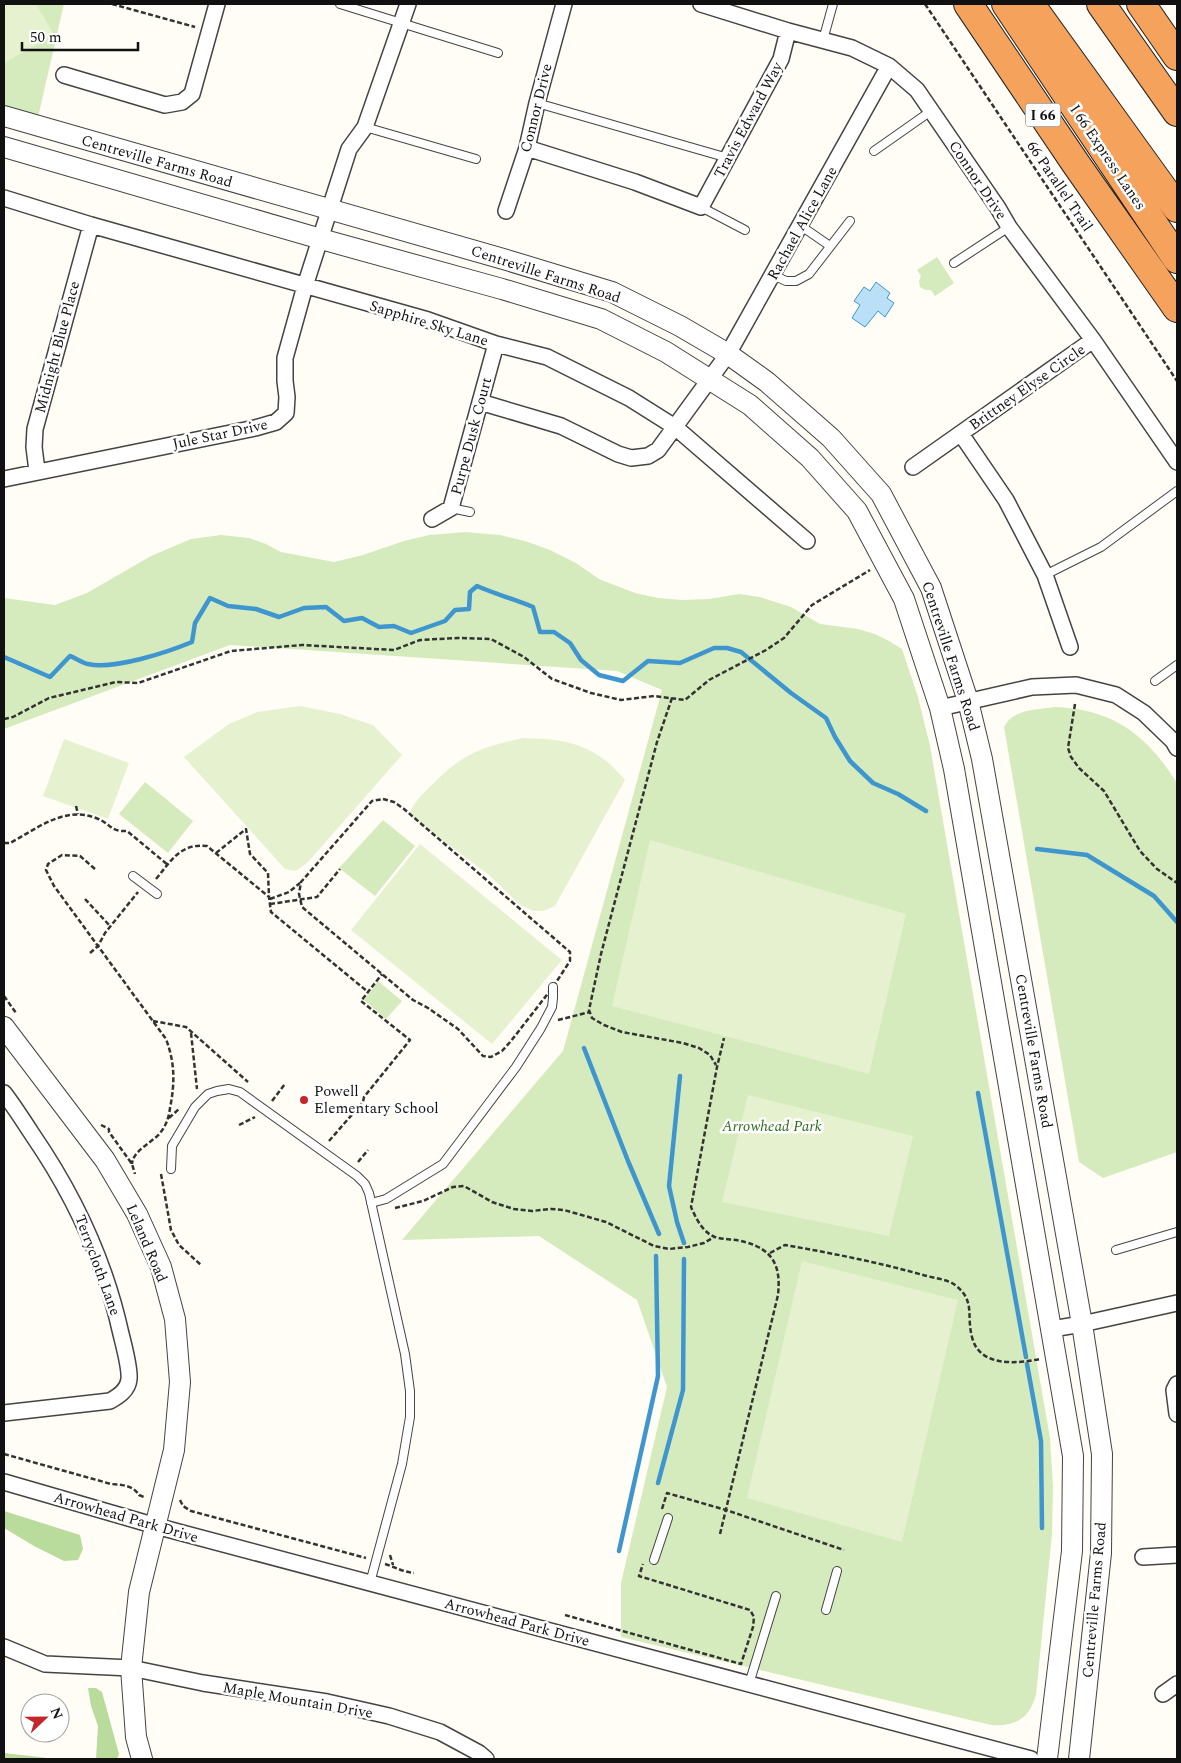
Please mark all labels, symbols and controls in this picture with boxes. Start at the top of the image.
scale bar [22,20,139,52]
text: 50 m [30,26,62,49]
street label: Travis Edward Way [708,57,789,183]
street label: Connor Drive [514,61,559,155]
street label: I 66 Express Lanes [1064,100,1152,215]
road number: I 66 [1026,104,1060,126]
street label: Centreville Farms Road [79,129,235,194]
street label: Connor Drive [943,136,1013,224]
street label: 66 Parallel Trail [1021,136,1099,236]
street label: Rachael Alice Lane [762,162,843,284]
street label: Centreville Farms Road [468,239,624,310]
street label: Midnight Blue Place [29,278,86,416]
street label: Sapphire Sky Lane [367,294,491,352]
street label: Brittney Elyse Circle [964,339,1090,436]
street label: Purpe Dusk Court [445,375,498,497]
street label: Jule Star Drive [170,413,270,456]
street label: Centreville Farms Road [915,578,986,734]
street label: Centreville Farms Road [1009,972,1058,1130]
place label: Powell Elementary School [314,1080,439,1120]
marker: Powell Elementary School [298,1094,310,1106]
park label: Arrowhead Park [721,1115,822,1138]
street label: Leland Road [120,1200,173,1286]
street label: Terrycloth Lane [69,1211,126,1319]
street label: Arrowhead Park Drive [51,1486,201,1549]
street label: Centreville Farms Road [1076,1521,1113,1679]
street label: Arrowhead Park Drive [442,1592,592,1653]
street label: Maple Mountain Drive [221,1676,375,1725]
north arrow [20,1693,70,1743]
text: N [45,1704,68,1723]

